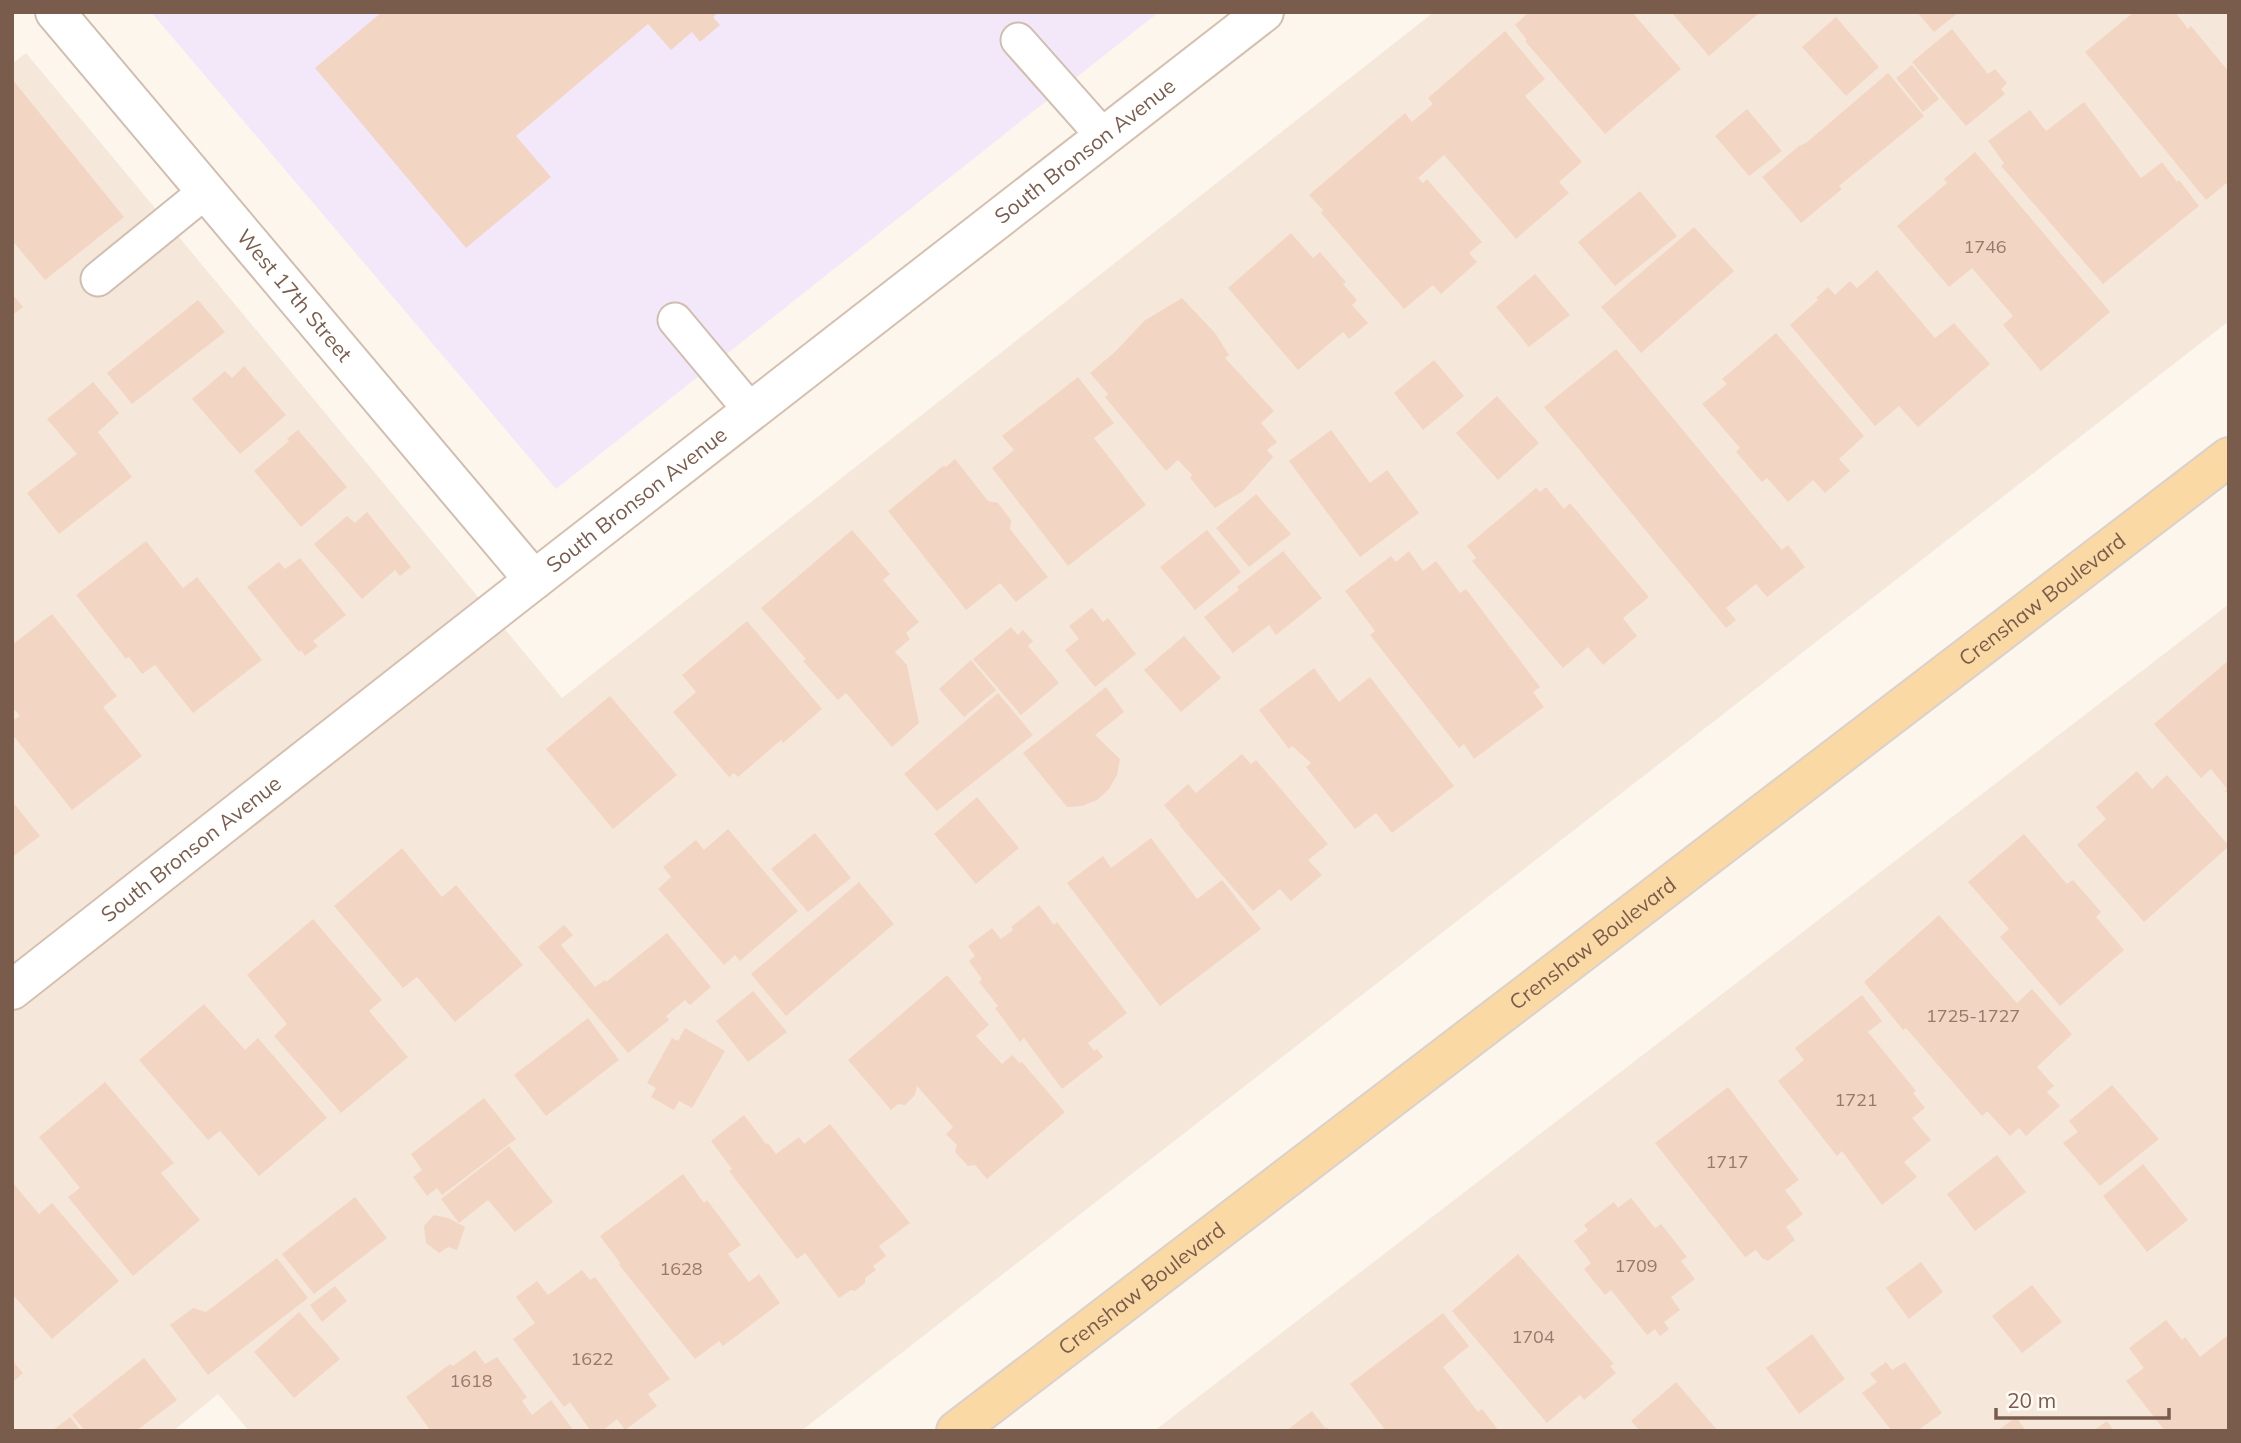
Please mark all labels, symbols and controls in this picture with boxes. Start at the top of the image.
street label: South Bronson Avenue [989,72,1180,229]
street label: West 17th Street [232,223,358,367]
house number: 1746 [1963,235,2007,258]
street label: South Bronson Avenue [541,421,732,578]
street label: Crenshaw Boulevard [1953,527,2130,671]
street label: South Bronson Avenue [95,770,286,927]
street label: Crenshaw Boulevard [1504,871,1681,1015]
house number: 1725-1727 [1926,1004,2020,1027]
house number: 1721 [1834,1088,1878,1111]
house number: 1717 [1705,1150,1749,1173]
street label: Crenshaw Boulevard [1053,1216,1230,1360]
house number: 1709 [1614,1254,1658,1277]
house number: 1628 [659,1257,703,1280]
house number: 1704 [1511,1325,1555,1348]
house number: 1622 [570,1347,614,1370]
house number: 1618 [449,1369,493,1392]
scale bar [1996,1376,2169,1420]
text: 20 m [2007,1387,2056,1413]

